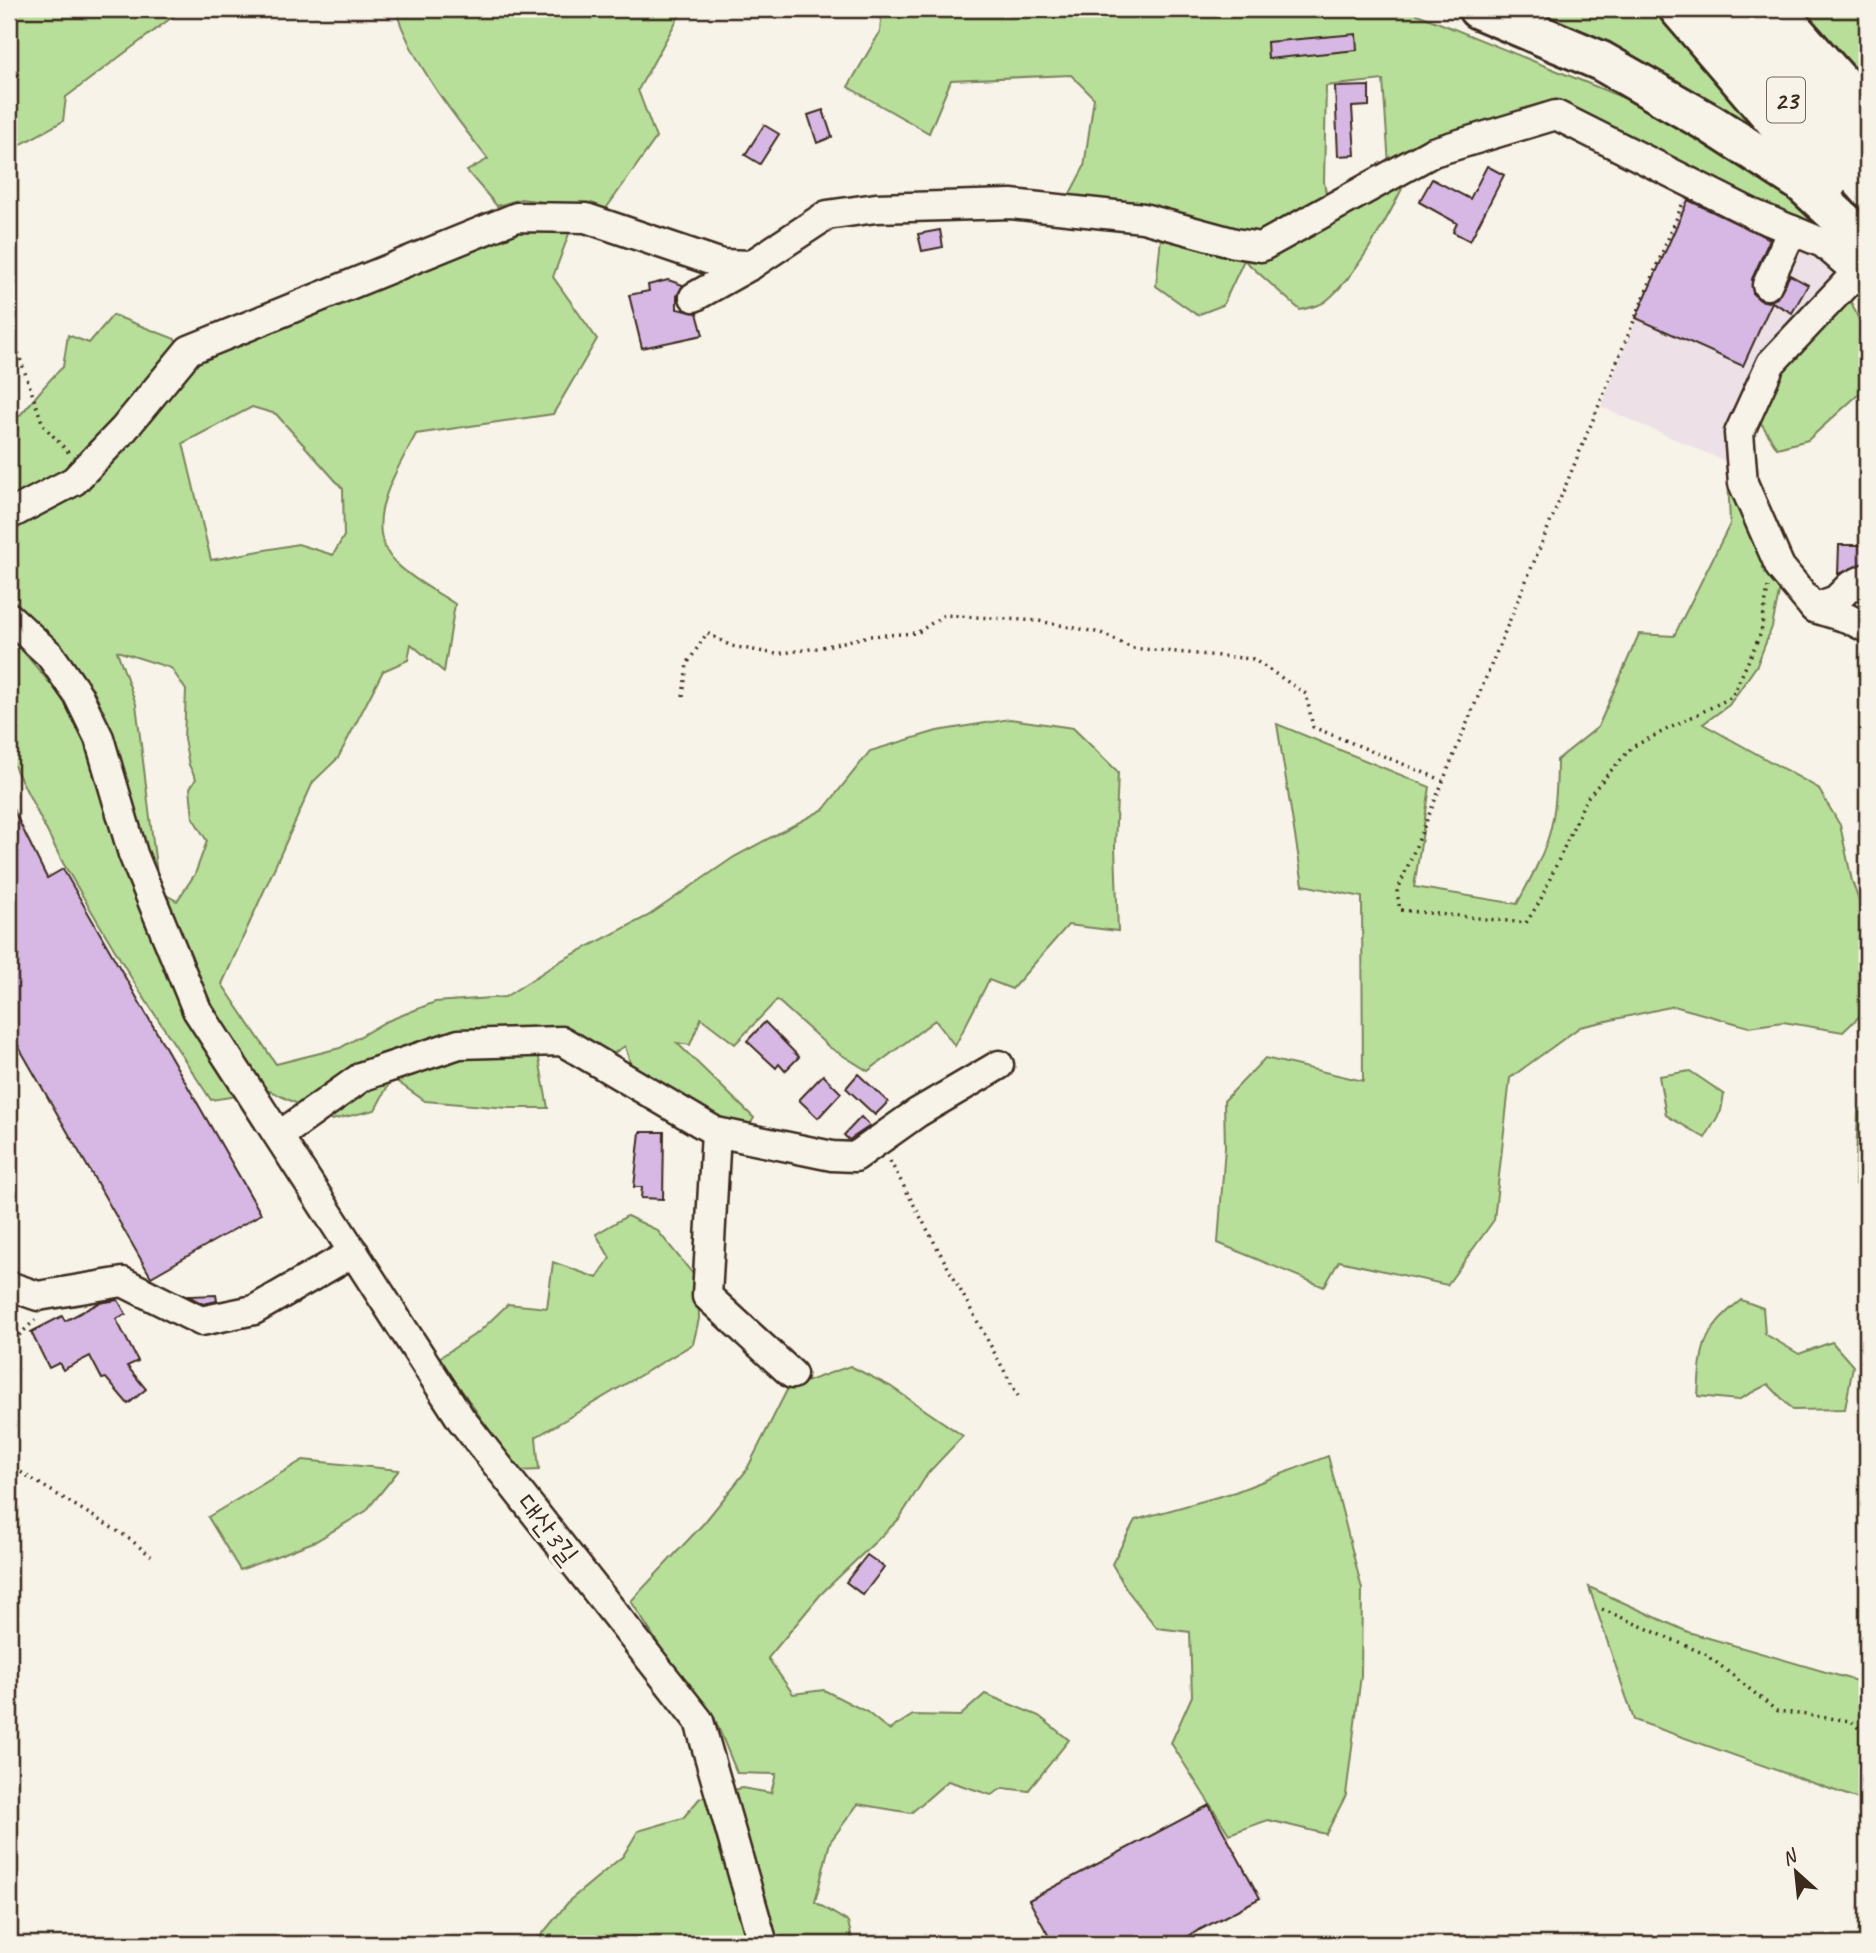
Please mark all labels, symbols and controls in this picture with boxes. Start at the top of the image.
road number: 23 [1767,78,1805,122]
street label: 대산3길 [510,1487,586,1571]
north arrow [1760,1838,1830,1908]
text: N [1778,1843,1802,1871]

